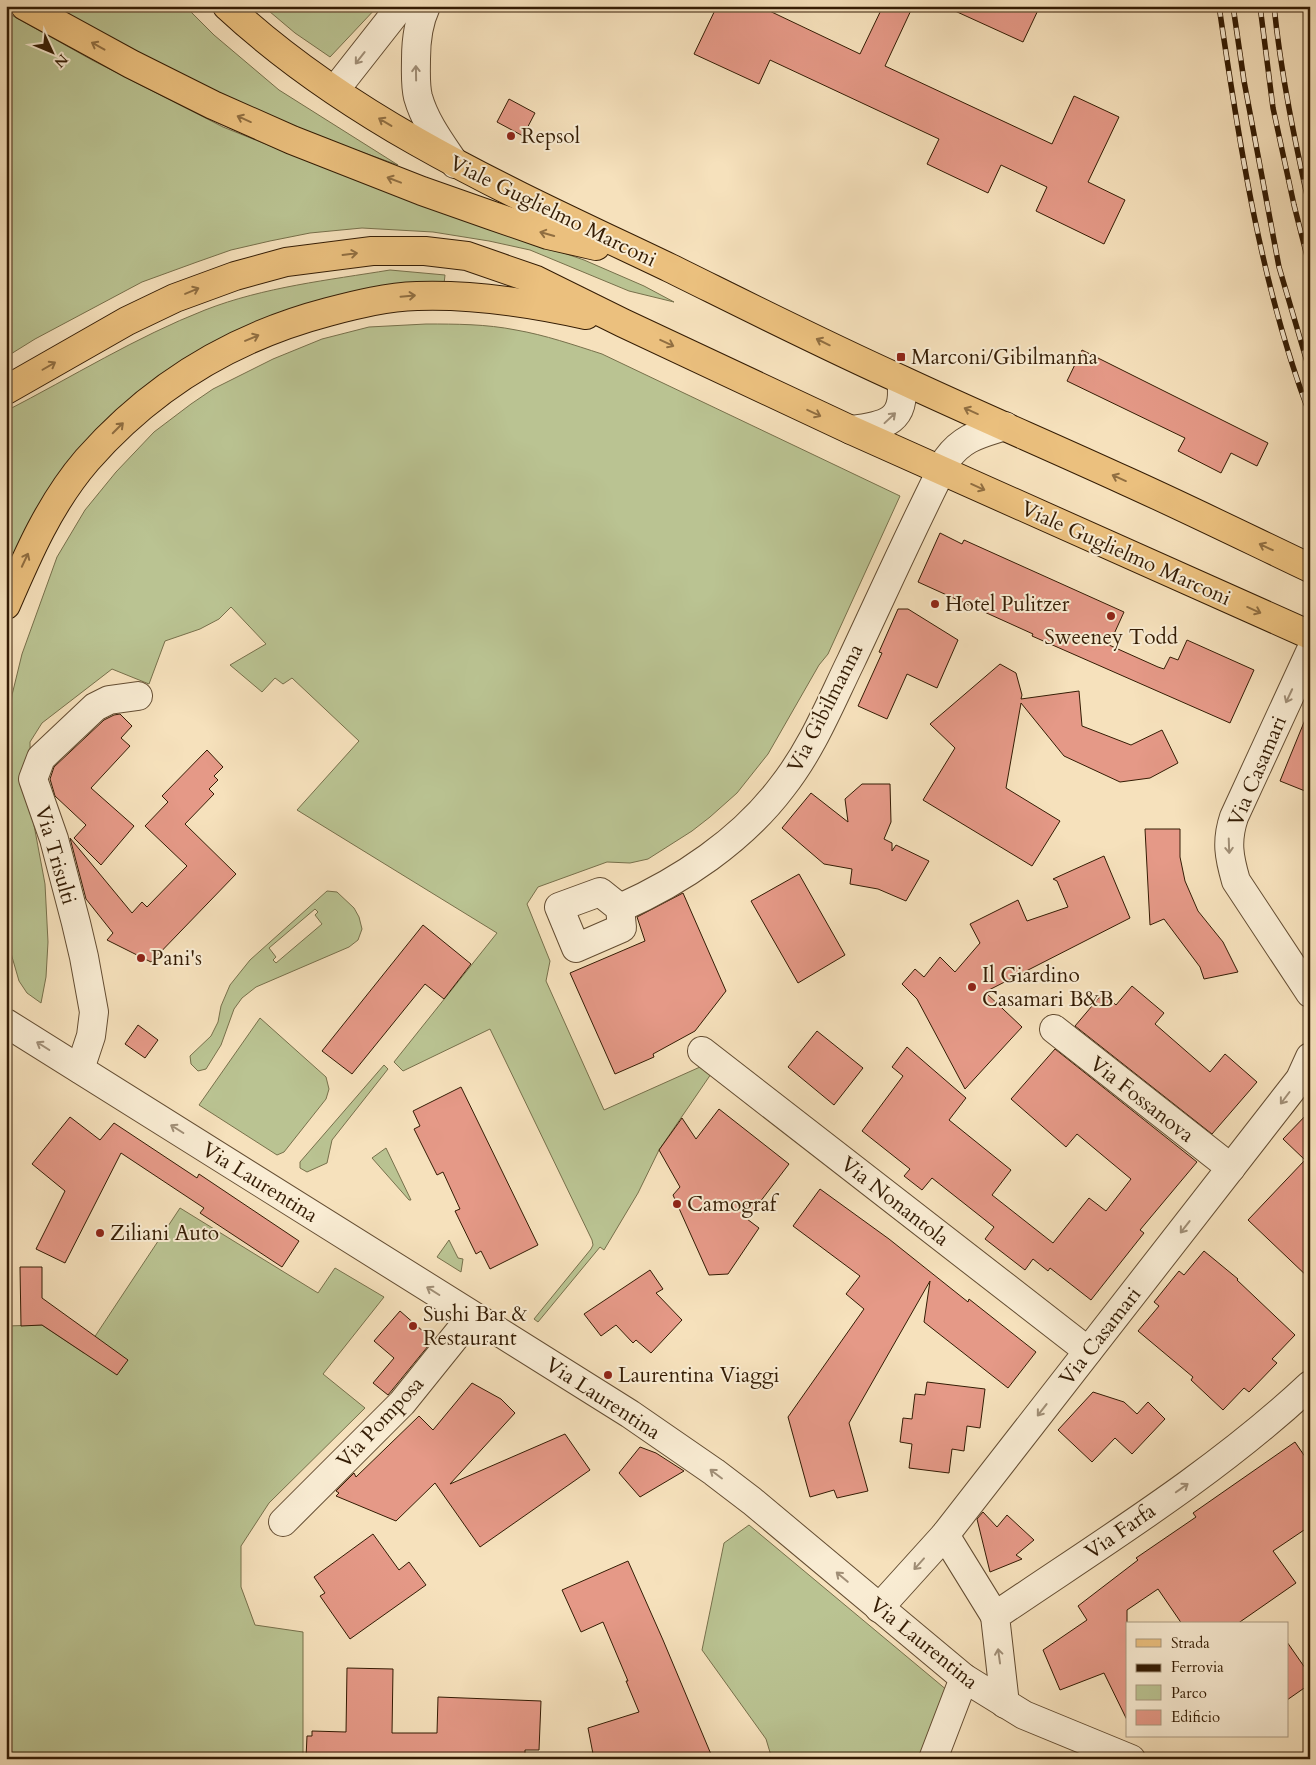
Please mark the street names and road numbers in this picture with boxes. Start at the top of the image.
street label: Viale Guglielmo Marconi [444,149,661,274]
street label: Viale Guglielmo Marconi [1016,494,1235,613]
street label: Via Gibilmanna [781,639,870,778]
street label: Via Casamari [1221,711,1294,831]
street label: Via Trisulti [28,802,83,908]
street label: Via Fossanova [1083,1049,1200,1149]
street label: Via Laurentina [196,1135,323,1230]
street label: Via Nonantola [834,1150,955,1253]
street label: Via Casamari [1053,1281,1148,1392]
street label: Via Laurentina [539,1350,666,1447]
street label: Via Pomposa [330,1370,431,1475]
street label: Via Farfa [1079,1497,1161,1566]
street label: Via Laurentina [863,1591,984,1696]

